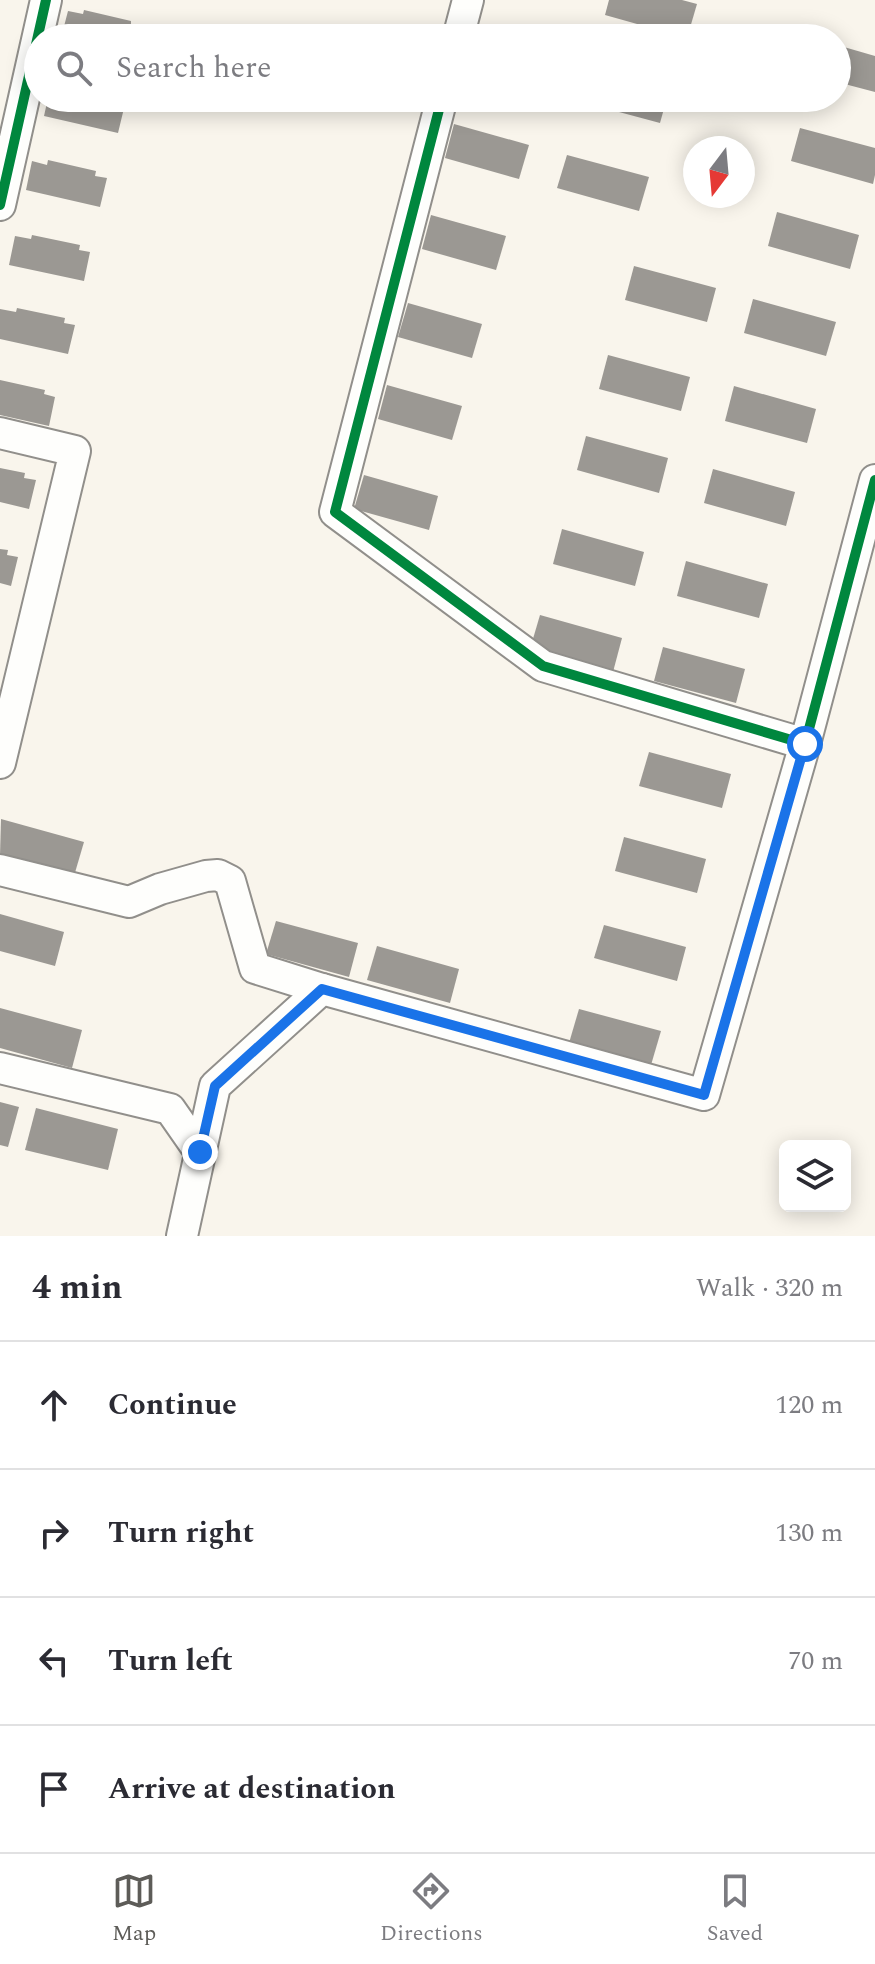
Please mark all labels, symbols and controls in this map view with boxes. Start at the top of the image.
search box [24,24,851,112]
text: Search here [116,45,272,91]
icon: search [52,46,96,90]
north arrow [683,136,755,208]
route start [787,726,823,762]
route end [182,1134,218,1170]
map controls [779,1140,851,1212]
button: layers [779,1140,851,1212]
text: 4 min [32,1262,122,1314]
text: Walk · 320 m [696,1268,843,1308]
text: Continue [108,1382,237,1428]
icon: ahead [32,1383,76,1427]
text: 120 m [775,1385,843,1425]
text: Turn right [108,1510,254,1556]
icon: right [32,1511,76,1555]
text: 130 m [775,1513,843,1553]
text: Turn left [108,1638,233,1684]
icon: left [32,1639,76,1683]
text: 70 m [788,1641,843,1681]
text: Arrive at destination [108,1766,395,1812]
icon: arrive [32,1767,76,1811]
tab: Map [112,1869,156,1950]
tab: Directions [380,1869,483,1950]
tab: Saved [707,1869,763,1950]

